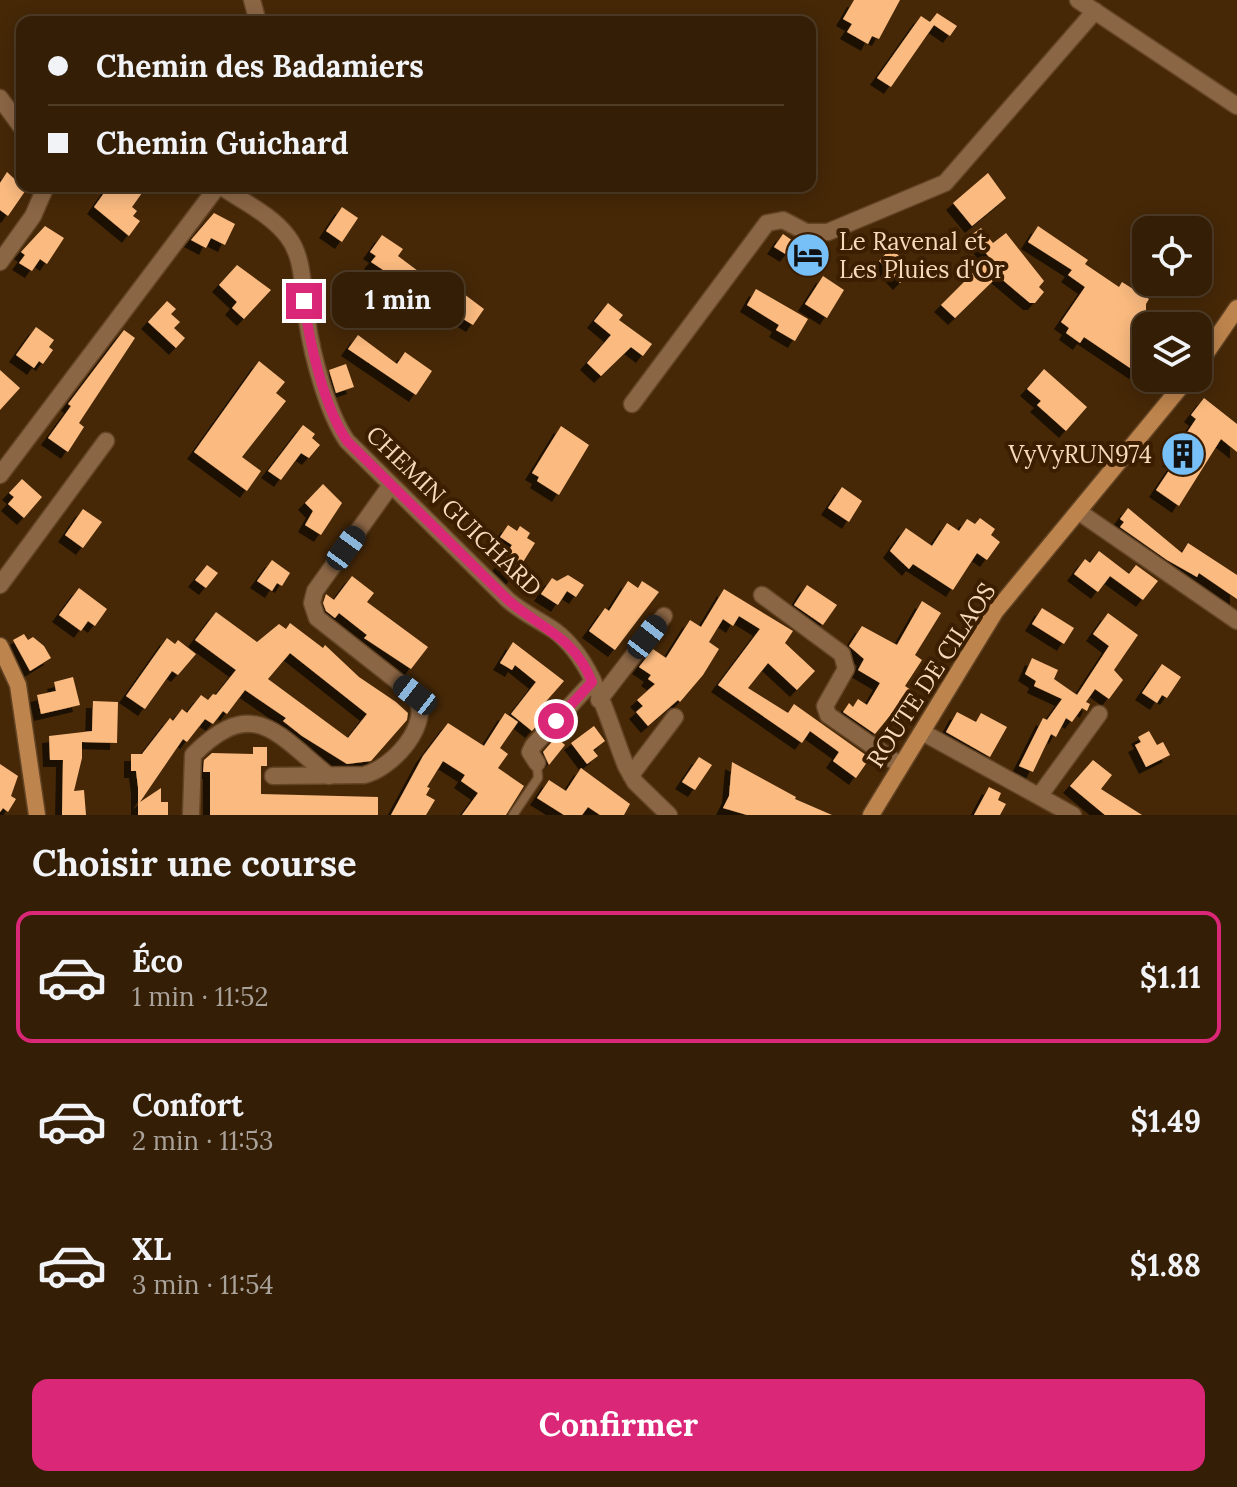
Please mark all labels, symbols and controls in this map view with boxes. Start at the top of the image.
text: Chemin des Badamiers [96,47,424,85]
text: Chemin Guichard [96,124,349,162]
map controls [1132,216,1212,392]
button: locate [1132,216,1212,296]
place label: Le Ravenal et Les Pluies d'Or [839,226,1005,285]
hotel icon: Le Ravenal et Les Pluies d'Or [784,231,832,279]
callout: 1 min [332,273,464,329]
route end [286,283,322,319]
text: 1 min [365,283,431,316]
button: layers [1132,312,1212,392]
street label: CHEMIN GUICHARD [360,419,548,603]
building icon: VyVyRUN974 [1159,430,1207,478]
place label: VyVyRUN974 [1008,439,1152,470]
car [322,522,370,574]
street label: ROUTE DE CILAOS [860,577,1002,773]
car [623,611,671,663]
car [389,671,441,719]
route start [538,703,574,739]
text: Choisir une course [32,840,357,886]
icon: car [36,941,108,1013]
text: Éco [132,942,183,980]
text: $1.11 [1140,958,1201,996]
text: 1 min · 11:52 [132,980,268,1013]
icon: car [36,1085,108,1157]
text: Confort [132,1086,243,1124]
text: $1.49 [1131,1102,1201,1140]
text: 2 min · 11:53 [132,1124,273,1157]
icon: car [36,1229,108,1301]
text: XL [132,1230,171,1268]
text: $1.88 [1130,1246,1201,1284]
text: 3 min · 11:54 [132,1268,274,1301]
button: Confirmer [32,1379,1205,1471]

